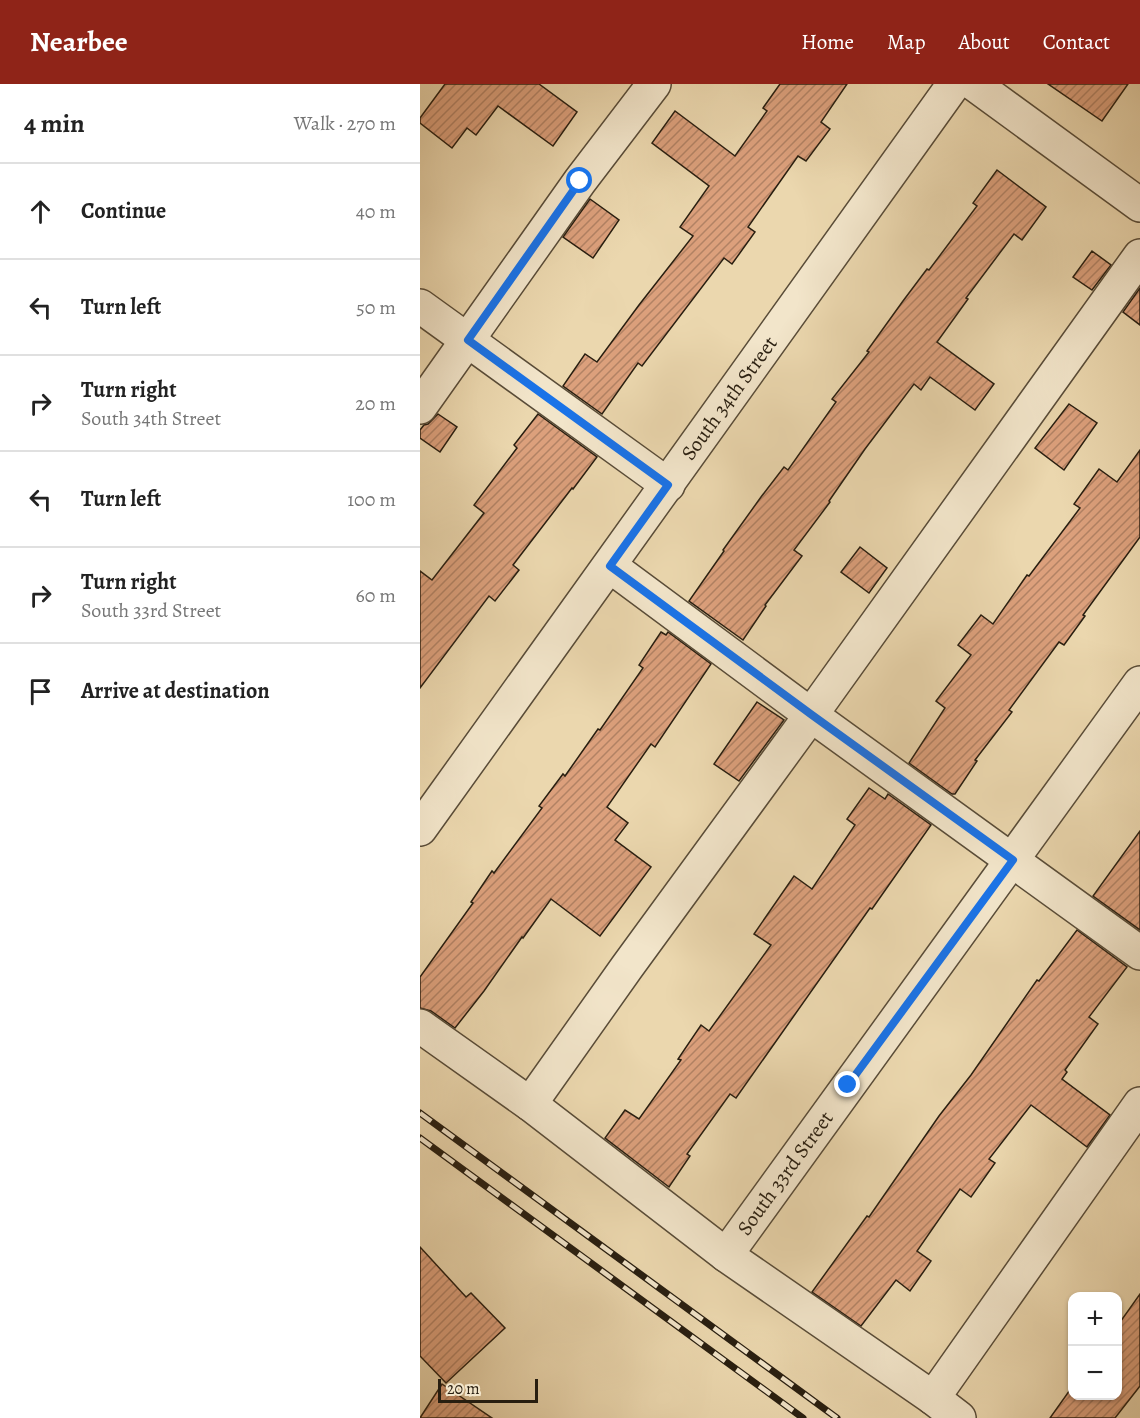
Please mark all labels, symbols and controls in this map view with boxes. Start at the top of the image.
text: Nearbee [30,23,128,61]
text: Home [801,28,854,56]
text: Map [887,28,925,56]
text: About [958,28,1010,56]
text: Contact [1043,28,1110,56]
text: 4 min [24,106,85,141]
text: Walk · 270 m [294,110,396,137]
route start [566,167,592,193]
icon: ahead [24,195,57,228]
text: Continue [81,196,166,226]
text: 40 m [356,198,396,225]
icon: left [24,291,57,324]
text: Turn left [81,292,161,322]
text: 50 m [356,294,396,321]
street label: South 34th Street [674,330,784,466]
text: Turn right [81,375,177,405]
icon: right [24,387,57,420]
text: 20 m [355,390,396,417]
text: South 34th Street [81,405,221,432]
icon: left [24,483,57,516]
text: Turn left [81,484,161,514]
text: 100 m [347,486,396,513]
text: Turn right [81,567,177,597]
icon: right [24,579,57,612]
text: 60 m [356,582,396,609]
text: South 33rd Street [81,597,221,624]
icon: arrive [24,675,57,708]
text: Arrive at destination [81,676,270,706]
route end [834,1071,860,1097]
street label: South 33rd Street [730,1105,840,1241]
map controls [1068,1292,1122,1400]
button: + [1068,1292,1122,1346]
button: − [1068,1346,1122,1400]
scale bar [438,1376,538,1404]
text: 20 m [447,1378,480,1400]

